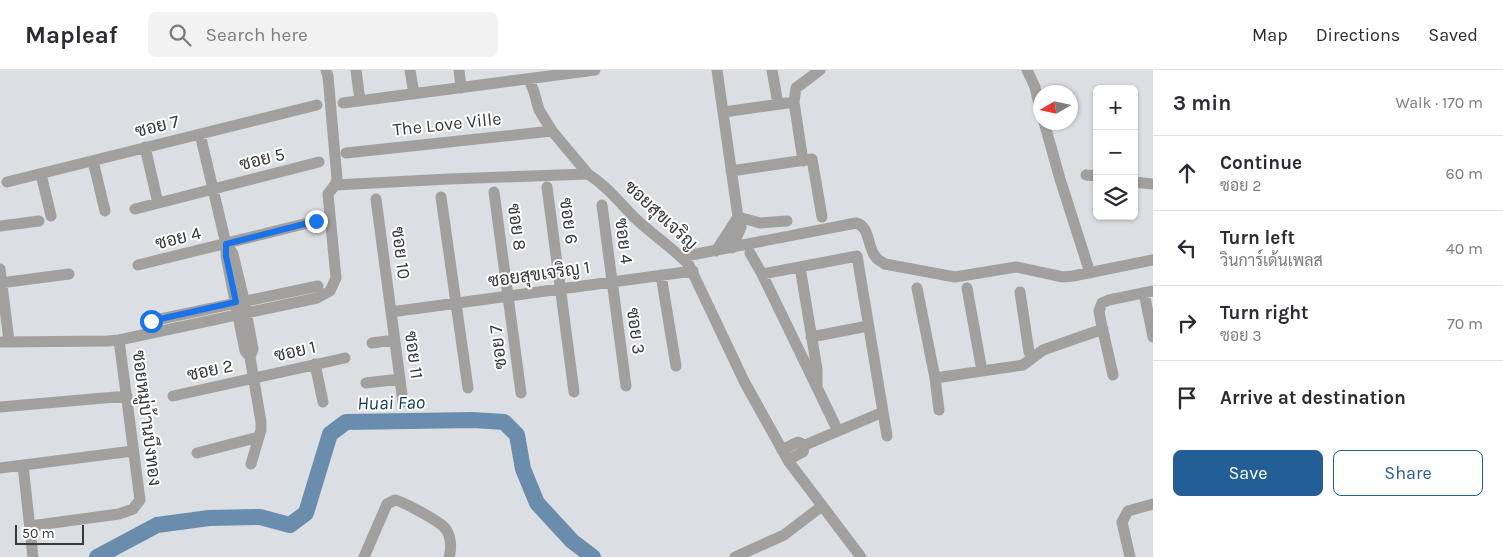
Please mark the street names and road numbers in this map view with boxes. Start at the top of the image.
street label: The Love Ville [392,107,502,141]
street label: ซอย 7 [133,110,182,142]
street label: ซอย 5 [237,143,287,175]
street label: ซอยสุขเจริญ [619,175,702,255]
street label: ซอย 6 [555,196,583,246]
street label: ซอย 8 [503,202,531,252]
street label: ซอย 4 [610,217,638,265]
street label: ซอย 4 [153,222,203,254]
street label: ซอย 10 [387,225,415,281]
street label: ซอยสุขเจริญ 1 [487,256,591,293]
street label: ซอย 3 [622,306,650,356]
street label: ซอย 7 [484,323,512,371]
street label: ซอย 11 [400,330,428,380]
street label: ซอย 1 [272,336,318,366]
street label: ซอยหมู่บ้านบึงทอง [126,349,167,487]
street label: ซอย 2 [185,354,235,386]

